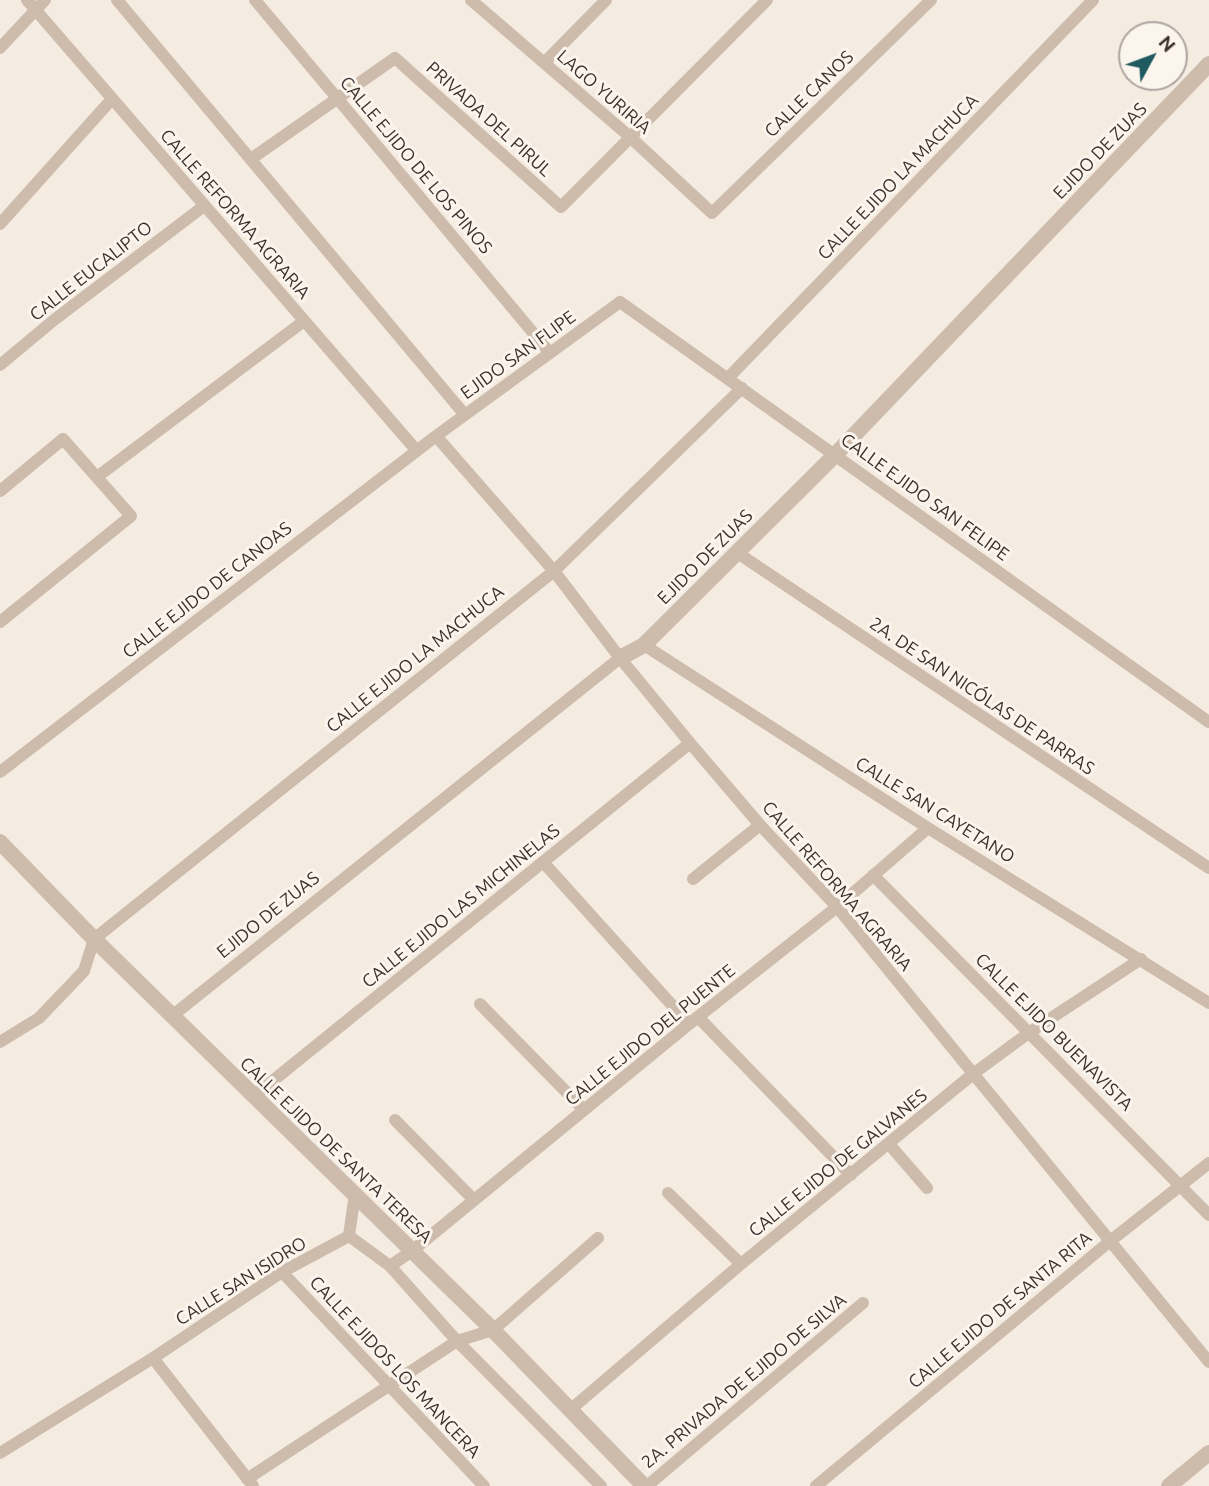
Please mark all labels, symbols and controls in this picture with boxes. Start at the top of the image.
north arrow [1118,21,1188,91]
text: N [1154,31,1180,56]
street label: LAGO YURIRIA [553,45,655,139]
street label: CALLE CANOS [760,46,858,142]
street label: PRIVADA DEL PIRUL [422,57,556,181]
street label: CALLE EJIDO DE LOS PINOS [335,72,497,258]
street label: CALLE EJIDO LA MACHUCA [813,90,983,264]
street label: EJIDO DE ZUAS [1049,98,1151,204]
street label: CALLE REFORMA AGRARIA [155,125,315,303]
street label: CALLE EUCALIPTO [26,217,156,325]
street label: EJIDO SAN FLIPE [456,306,580,404]
street label: CALLE EJIDO SAN FELIPE [837,429,1013,565]
street label: EJIDO DE ZUAS [653,505,757,609]
street label: CALLE EJIDO DE CANOAS [118,517,296,663]
street label: CALLE EJIDO LA MACHUCA [322,581,508,737]
street label: 2A. DE SAN NICÓLAS DE PARRAS [866,613,1098,779]
street label: CALLE SAN CAYETANO [851,752,1019,868]
street label: CALLE REFORMA AGRARIA [757,797,917,975]
street label: CALLE EJIDO LAS MICHINELAS [358,820,564,992]
street label: EJIDO DE ZUAS [212,867,324,963]
street label: CALLE EJIDO BUENAVISTA [971,949,1137,1115]
street label: CALLE EJIDO DEL PUENTE [561,960,739,1110]
street label: CALLE EJIDO DE SANTA TERESA [235,1052,437,1248]
street label: CALLE EJIDO DE GALVANES [745,1084,931,1242]
street label: CALLE EJIDO DE SANTA RITA [904,1227,1096,1393]
street label: CALLE SAN ISIDRO [172,1232,310,1330]
street label: CALLE EJIDOS LOS MANCERA [305,1272,485,1462]
street label: 2A. PRIVADA DE EJIDO DE SILVA [637,1289,851,1473]

